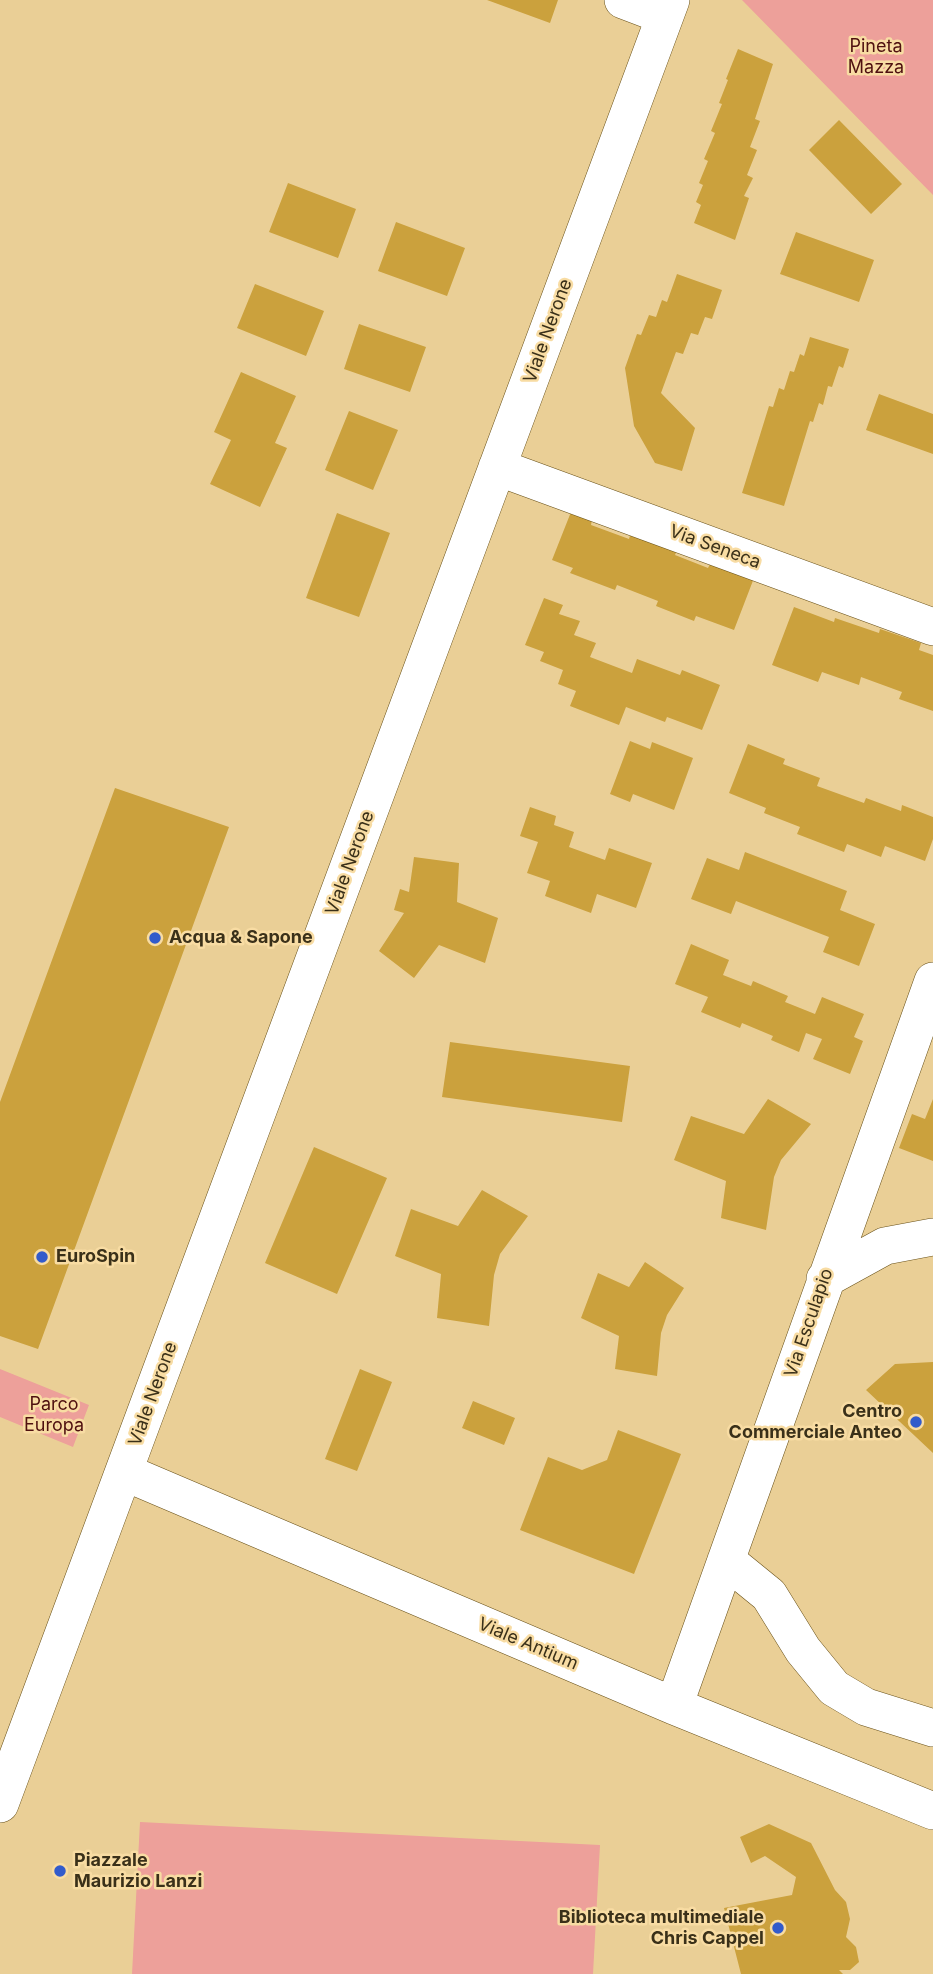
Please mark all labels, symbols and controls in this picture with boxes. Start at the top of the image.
park label: Pineta Mazza [848,36,904,78]
street label: Viale Nerone [519,276,577,386]
street label: Via Seneca [666,520,764,574]
street label: Viale Nerone [321,808,379,918]
place label: Acqua & Sapone [169,927,313,949]
marker: Acqua & Sapone [147,930,163,946]
place label: EuroSpin [56,1246,135,1268]
marker: EuroSpin [34,1249,50,1265]
street label: Via Esculapio [780,1266,838,1380]
street label: Viale Nerone [124,1339,182,1449]
park label: Parco Europa [24,1394,84,1436]
place label: Centro Commerciale Anteo [729,1401,902,1444]
marker: Centro Commerciale Anteo [908,1414,924,1430]
street label: Viale Antium [475,1613,581,1675]
place label: Piazzale Maurizio Lanzi [74,1850,202,1892]
marker: Piazzale Maurizio Lanzi [52,1863,68,1879]
place label: Biblioteca multimediale Chris Cappel [559,1907,764,1950]
marker: Biblioteca multimediale Chris Cappel [770,1920,786,1936]

